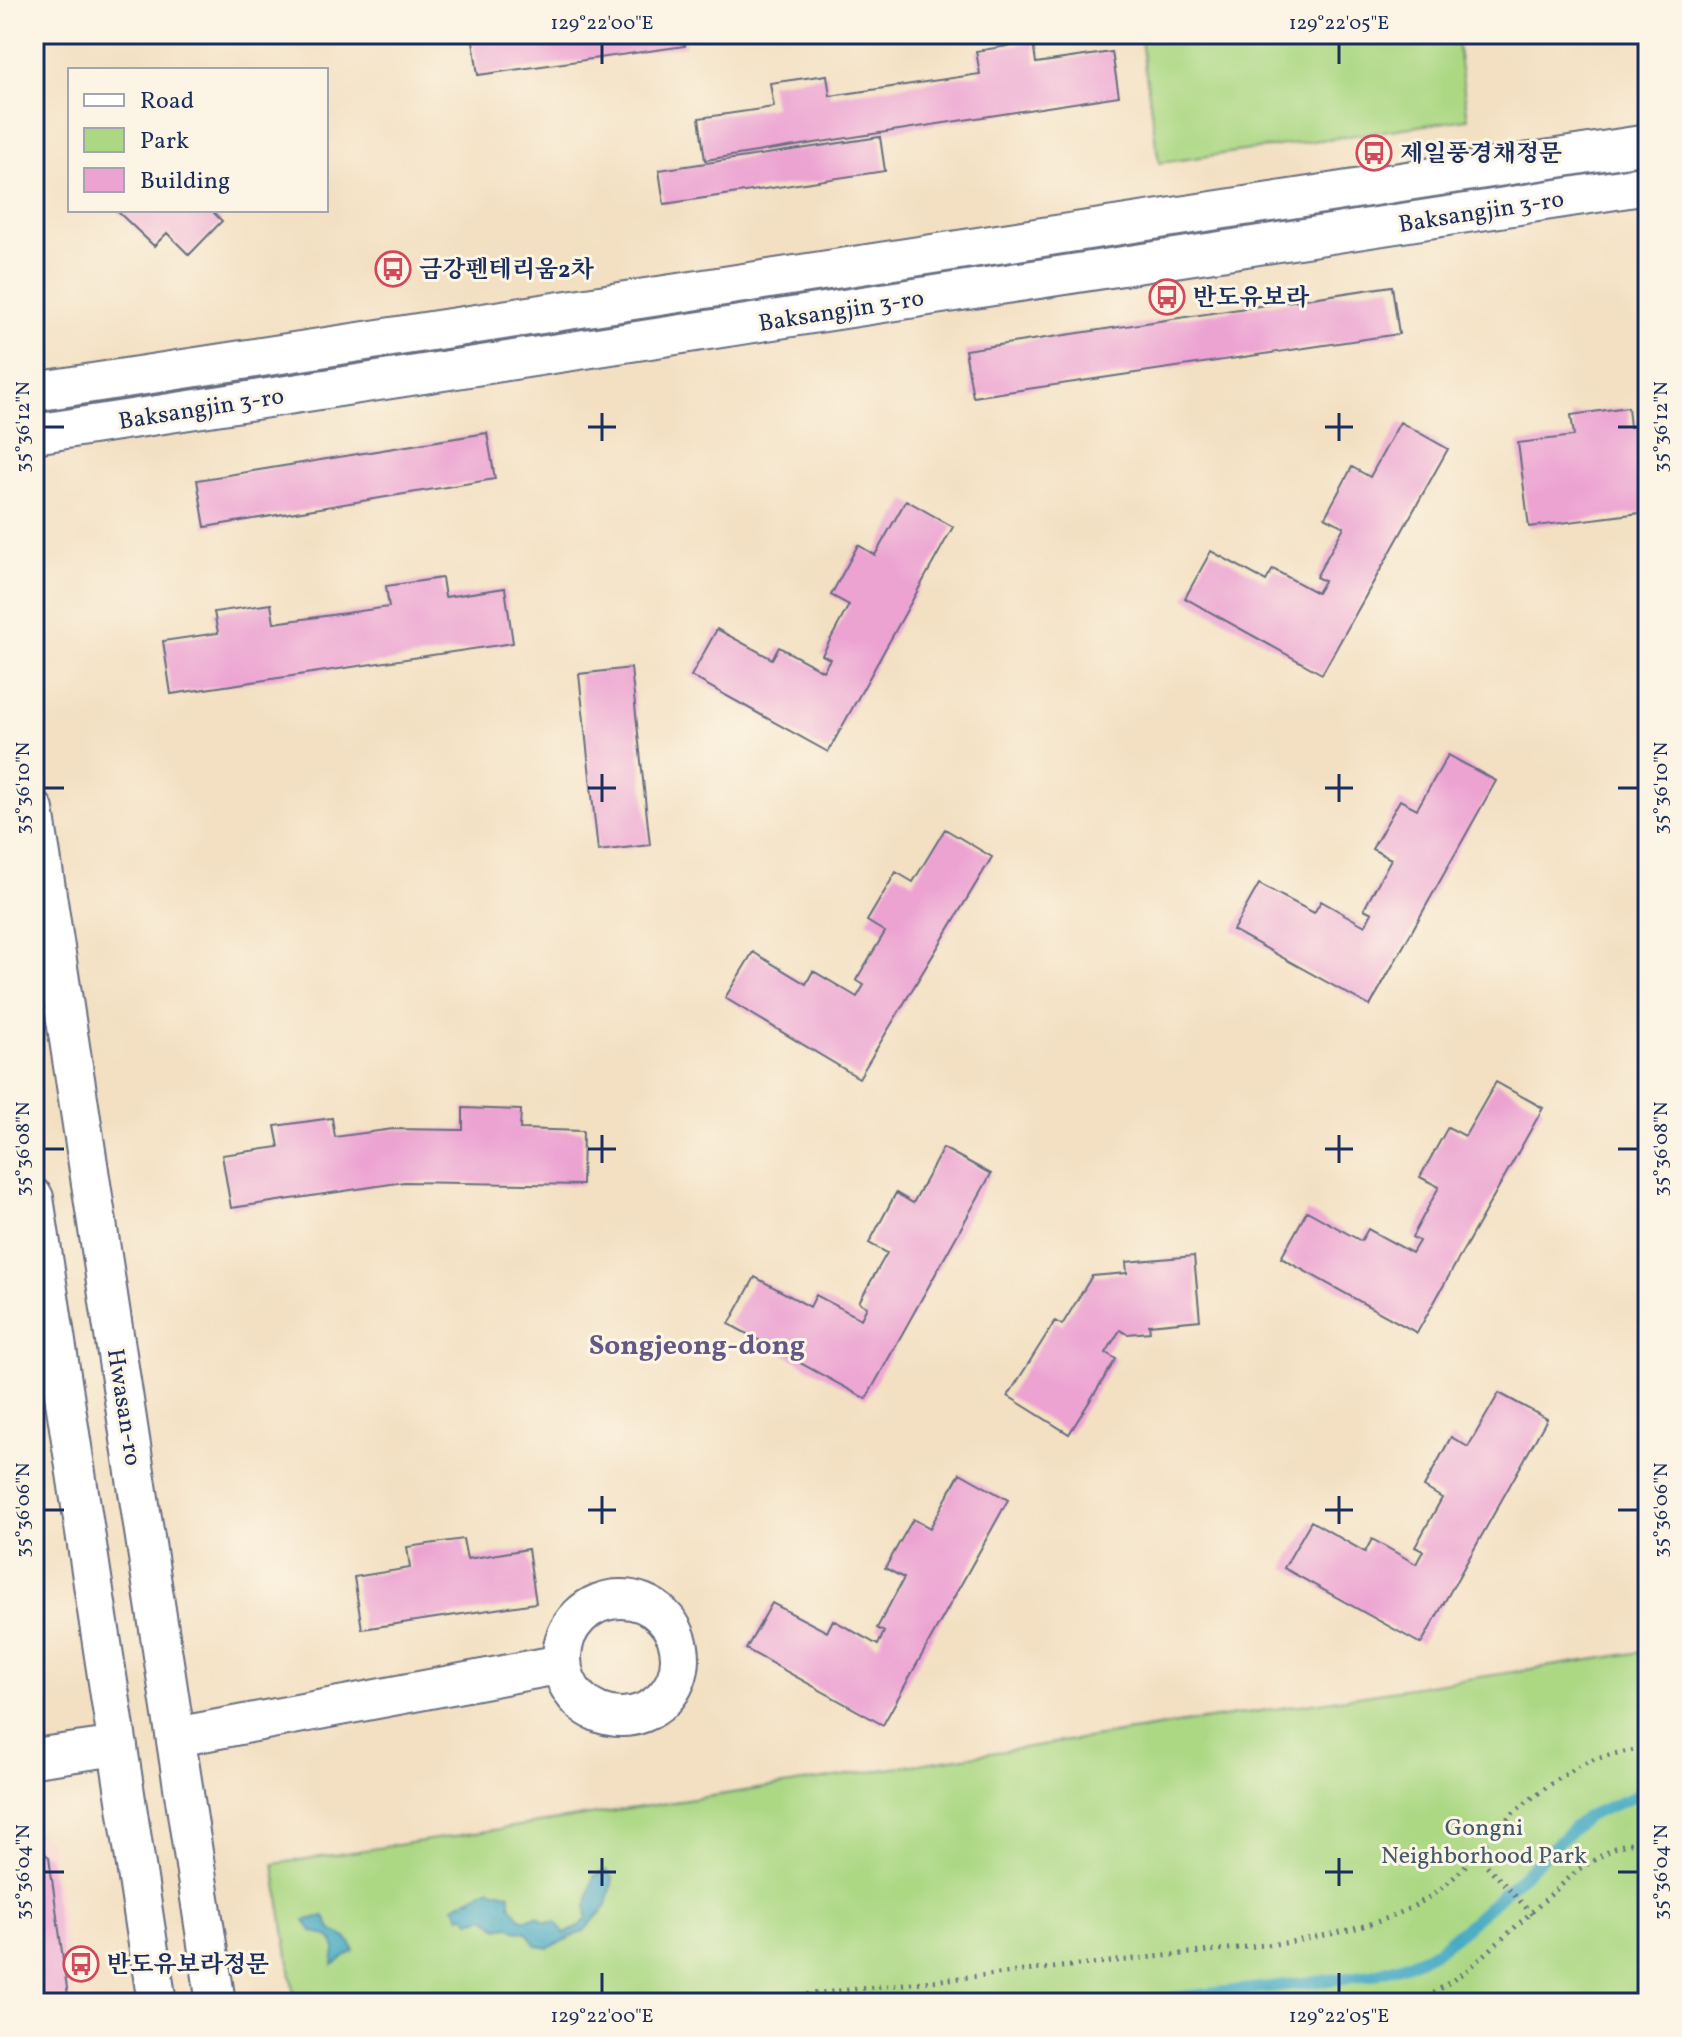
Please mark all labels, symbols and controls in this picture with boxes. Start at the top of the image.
text: 129°22'00"E [550,10,654,38]
text: 129°22'05"E [1289,10,1389,38]
legend [68,68,328,212]
text: Road [140,85,194,119]
text: Park [140,125,189,159]
bus stop icon: 제일풍경채정문 [1355,134,1393,172]
place label: 제일풍경채정문 [1400,138,1562,172]
text: Building [140,165,230,199]
street label: Baksangjin 3-ro [1396,183,1567,243]
bus stop icon: 금강펜테리움2차 [374,250,412,288]
place label: 금강펜테리움2차 [419,254,595,288]
bus stop icon: 반도유보라 [1148,278,1186,316]
street label: Baksangjin 3-ro [756,282,927,342]
place label: 반도유보라 [1193,282,1310,316]
street label: Baksangjin 3-ro [116,380,287,440]
text: 35°36'12"N [10,381,38,473]
text: 35°36'12"N [1648,381,1676,473]
text: 35°36'10"N [10,741,38,834]
text: 35°36'10"N [1648,741,1676,834]
text: 35°36'08"N [10,1101,38,1197]
text: 35°36'08"N [1648,1101,1676,1197]
district label: Songjeong-dong [589,1327,805,1366]
street label: Hwasan-ro [97,1346,149,1468]
text: 35°36'06"N [10,1462,38,1558]
text: 35°36'06"N [1648,1462,1676,1558]
park label: Gongni Neighborhood Park [1381,1812,1587,1874]
text: 35°36'04"N [10,1824,38,1920]
text: 35°36'04"N [1648,1824,1676,1920]
bus stop icon: 반도유보라정문 [62,1945,100,1983]
place label: 반도유보라정문 [107,1949,269,1983]
text: 129°22'00"E [550,2003,654,2031]
text: 129°22'05"E [1289,2003,1389,2031]

